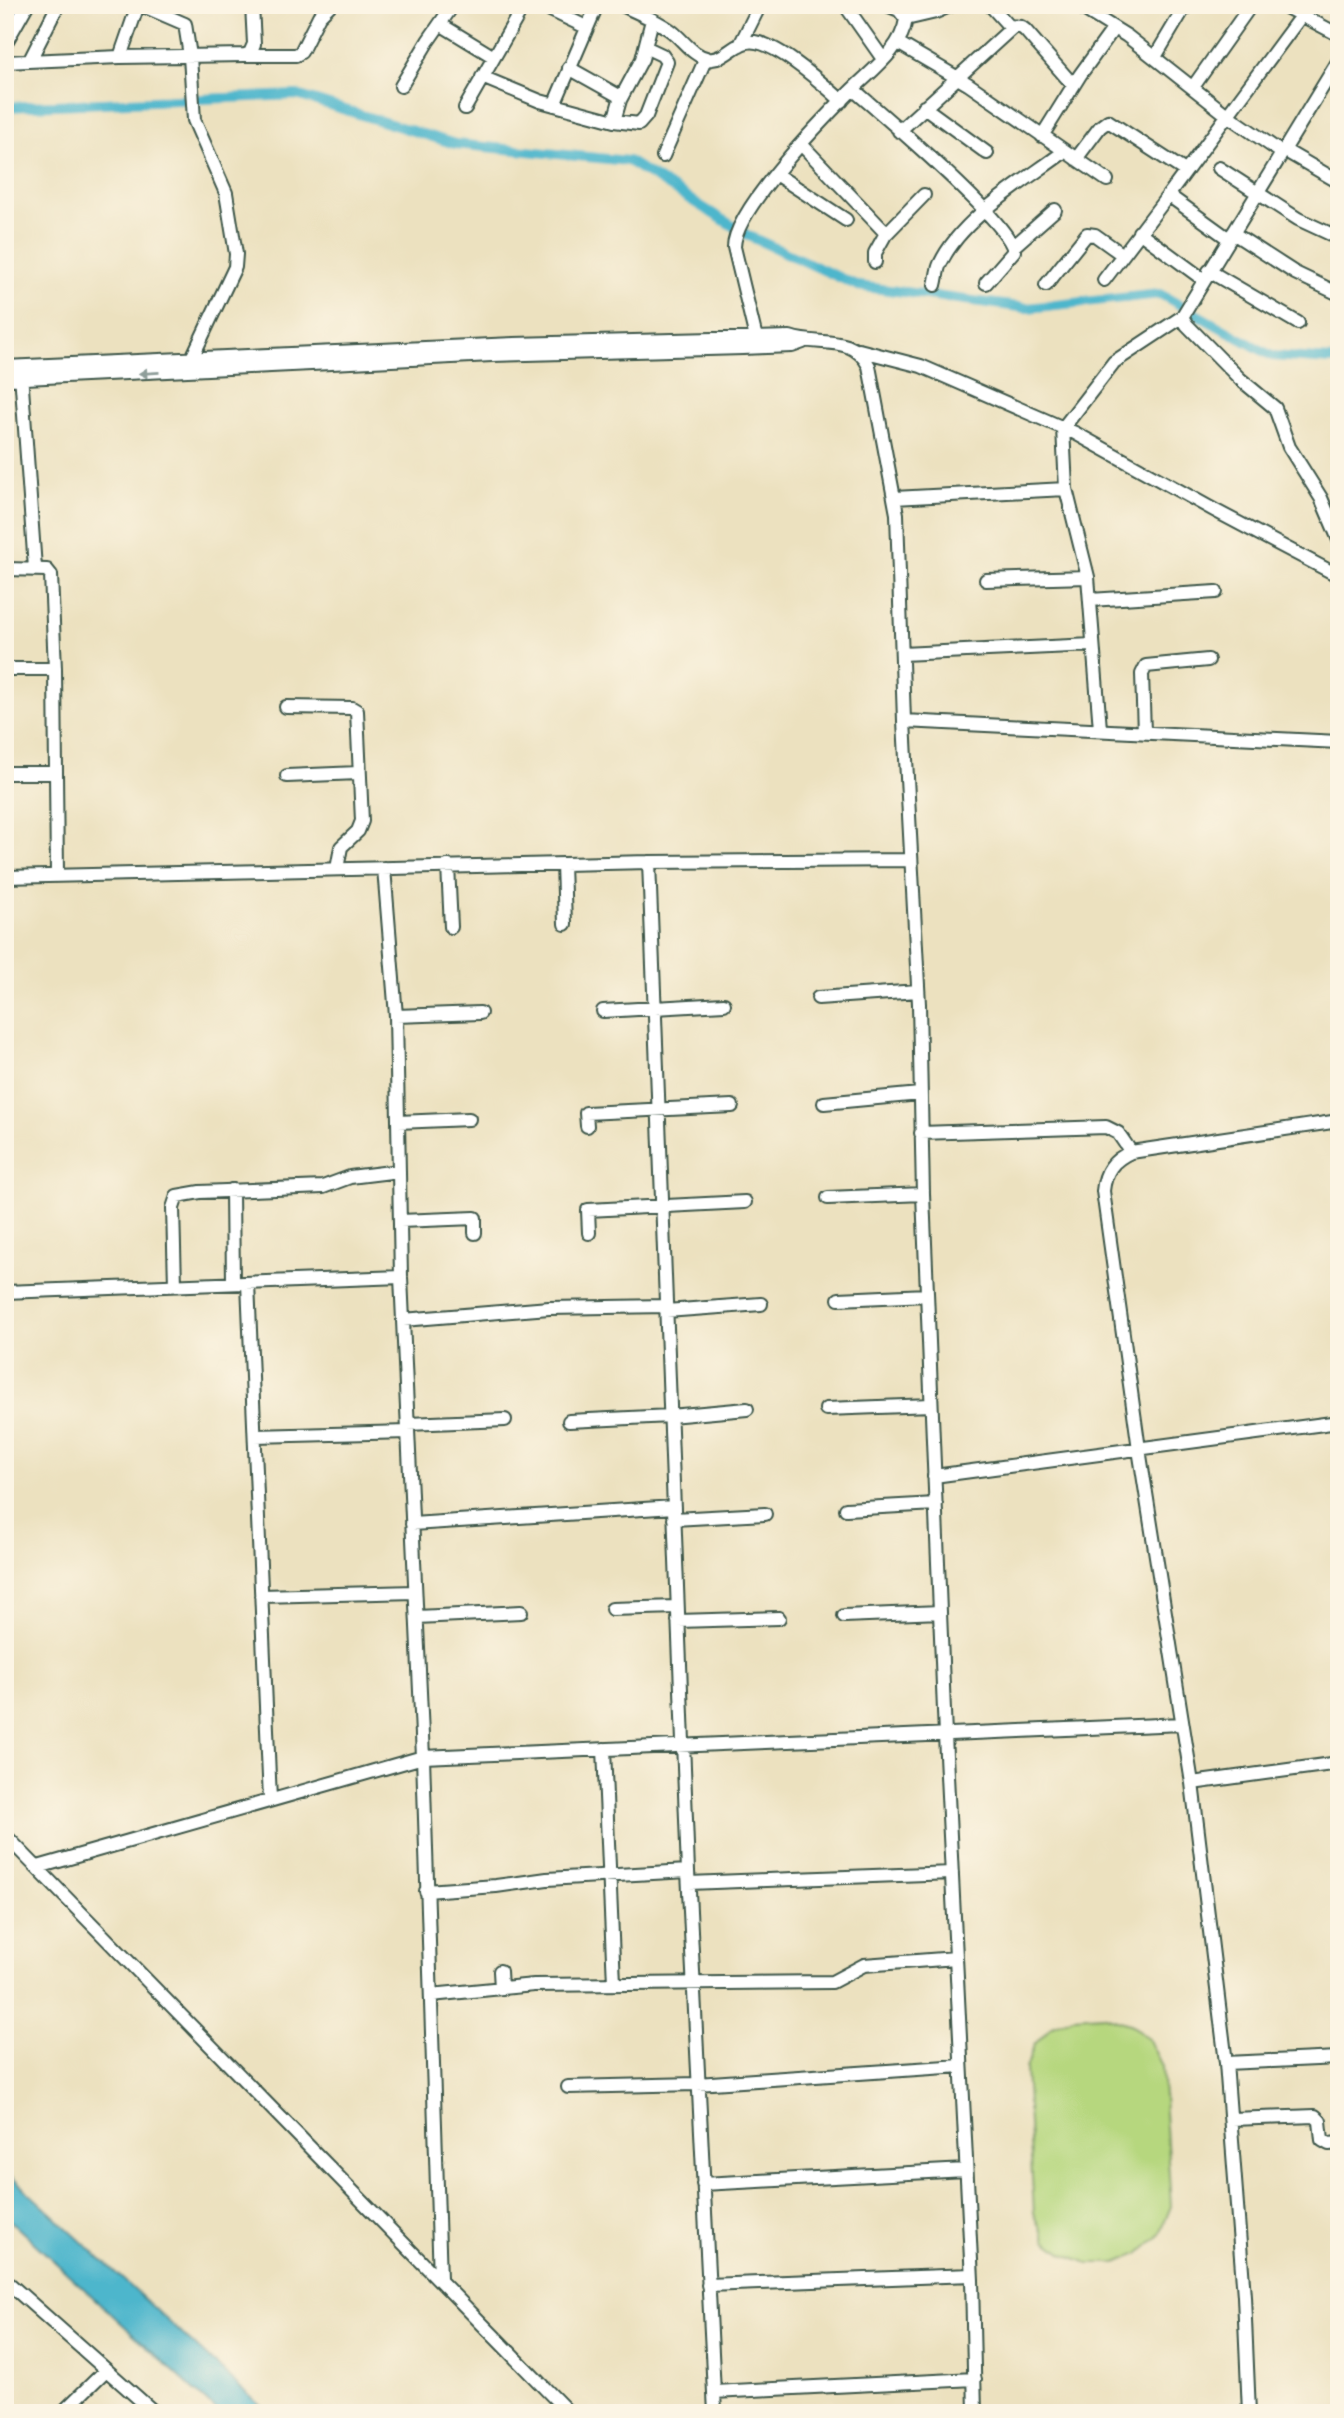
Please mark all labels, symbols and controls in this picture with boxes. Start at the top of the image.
one-way arrow [137,368,159,379]

